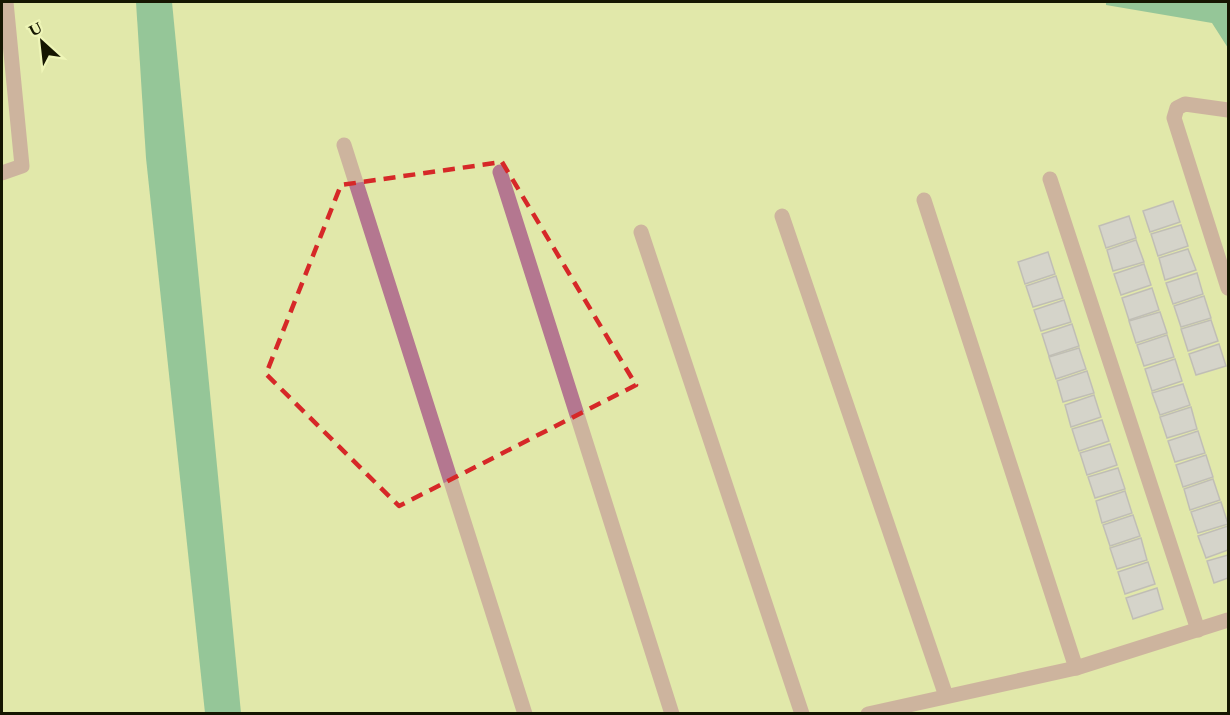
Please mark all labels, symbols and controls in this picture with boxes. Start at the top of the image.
north arrow [12,12,72,72]
text: U [24,16,47,43]

